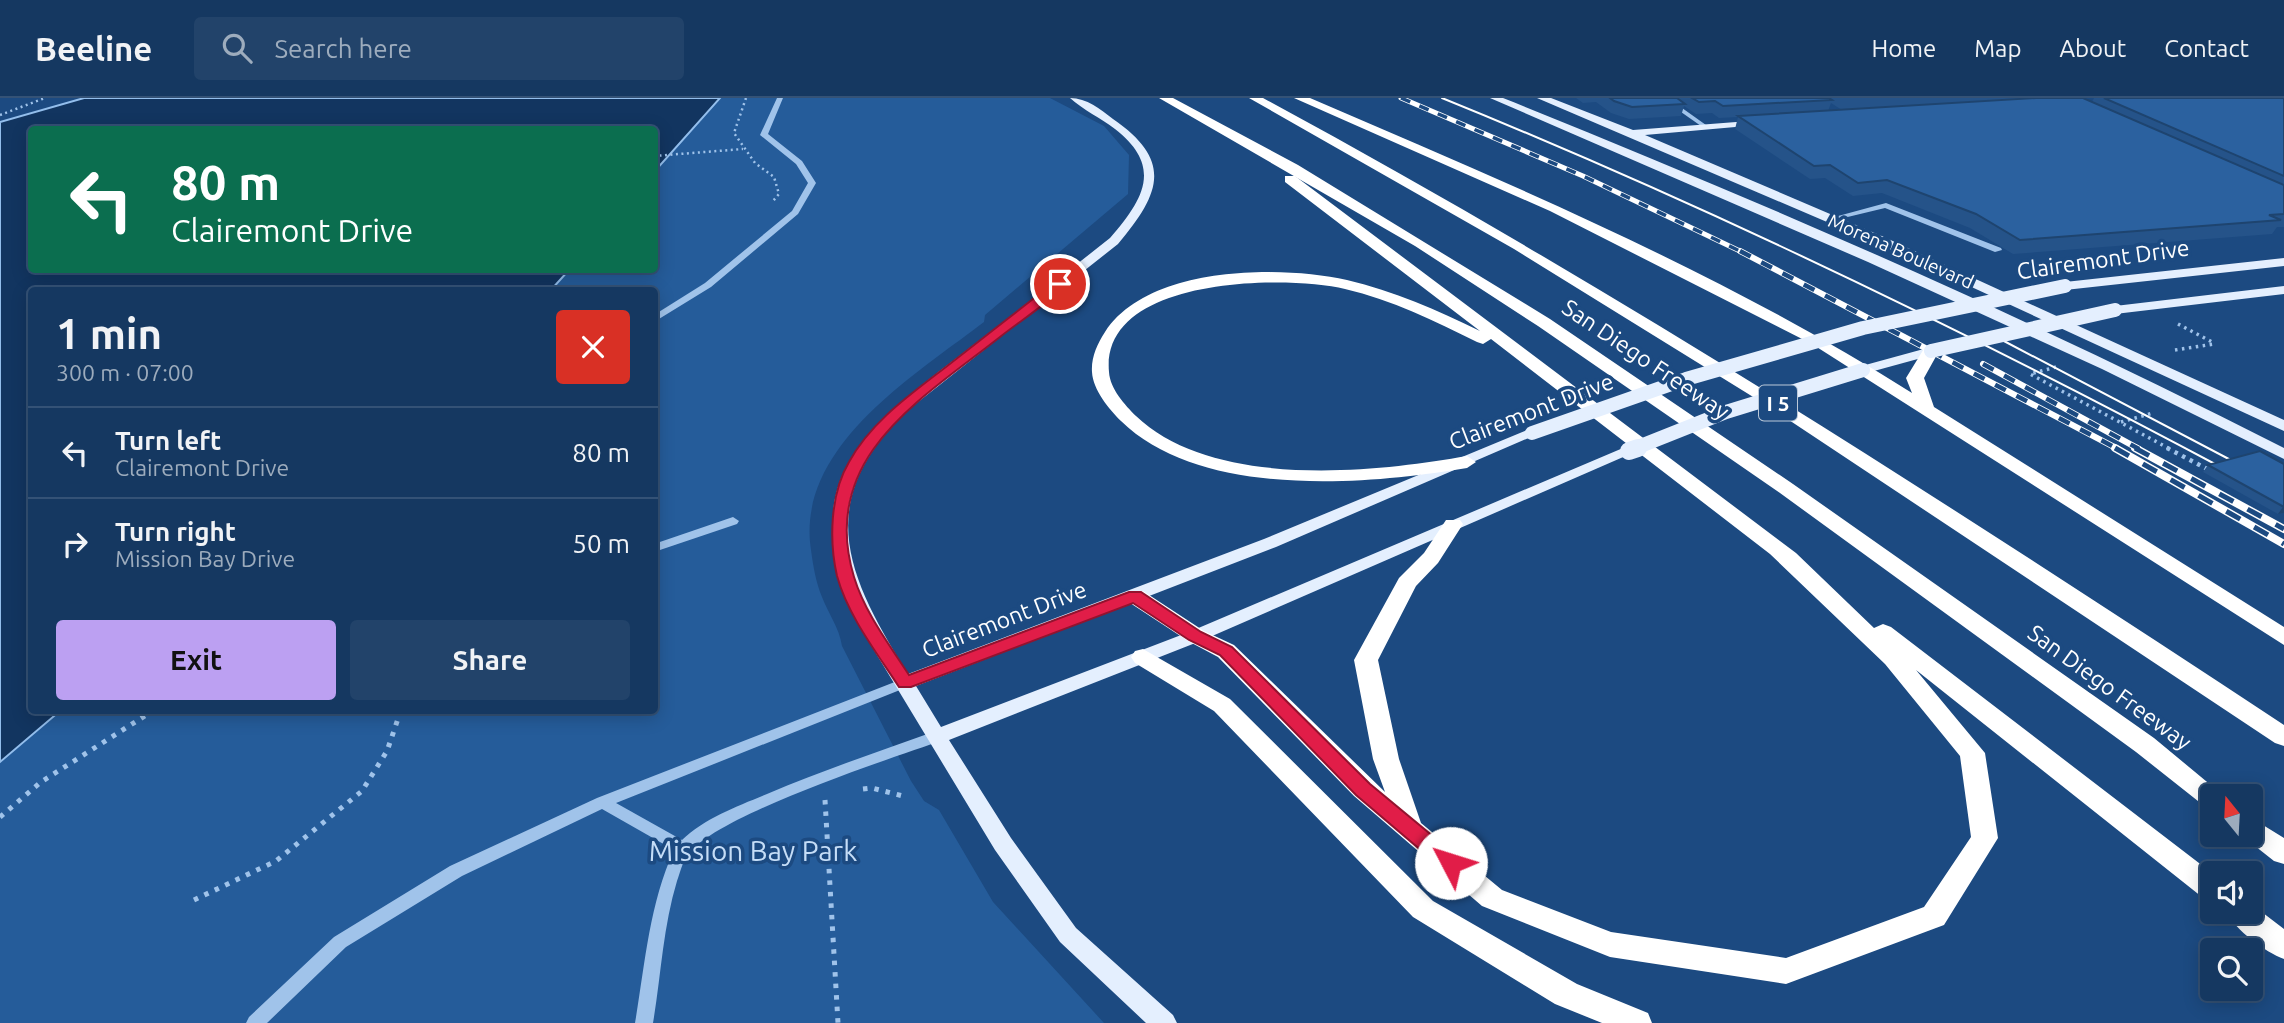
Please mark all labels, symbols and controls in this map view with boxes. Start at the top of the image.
search box [194,17,684,80]
icon: search [218,29,256,67]
text: Beeline [35,30,152,67]
text: Search here [274,34,412,63]
text: Home [1871,35,1936,62]
text: Map [1974,35,2021,62]
text: About [2059,35,2126,62]
text: Contact [2164,35,2249,62]
icon: left [56,154,147,245]
text: 80 m [171,154,280,209]
street label: Morena Boulevard [1825,209,1977,293]
text: Clairemont Drive [171,212,413,248]
street label: Clairemont Drive [2015,235,2191,283]
pin [1030,254,1090,314]
icon: arrive [1041,265,1079,303]
street label: San Diego Freeway [1558,294,1734,424]
text: 1 min [56,310,162,357]
button: close [556,310,630,384]
text: 300 m · 07:00 [56,360,194,385]
street label: Clairemont Drive [1445,368,1617,454]
road number: I 5 [1759,386,1797,420]
text: Turn left [115,426,221,455]
icon: left [56,434,94,472]
text: 80 m [572,438,630,467]
text: Clairemont Drive [115,455,289,480]
text: Turn right [115,517,236,546]
icon: right [56,525,94,563]
text: 50 m [572,529,630,558]
text: Mission Bay Drive [115,546,295,571]
street label: Clairemont Drive [918,576,1090,662]
street label: San Diego Freeway [2024,619,2196,755]
button: Exit [56,620,336,700]
button: Share [350,620,630,700]
north arrow [2200,784,2263,847]
map controls [2200,784,2263,1001]
position arrow [1414,826,1488,900]
park label: Mission Bay Park [649,835,857,866]
button: sound [2200,861,2263,924]
button: search [2200,938,2263,1001]

